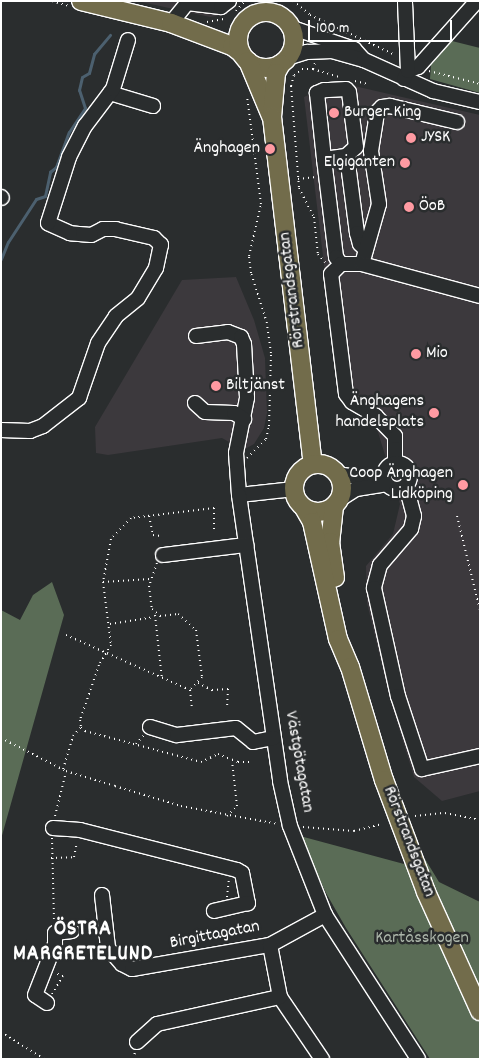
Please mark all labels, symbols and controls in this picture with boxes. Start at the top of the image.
scale bar [311,10,455,42]
text: 100 m [316,18,349,40]
place label: Burger King [344,102,421,124]
marker: Burger King [328,107,340,119]
place label: JYSK [421,127,450,149]
marker: JYSK [405,132,417,144]
place label: Änghagen [194,138,260,160]
marker: Änghagen [264,143,276,155]
place label: Elgiganten [324,152,395,174]
marker: Elgiganten [399,157,411,169]
place label: ÖoB [419,196,445,218]
marker: ÖoB [403,201,415,213]
street label: Rörstrandsgatan [275,231,311,349]
place label: Mio [426,343,448,365]
marker: Mio [410,348,422,360]
place label: Biltjänst [226,375,285,397]
marker: Biltjänst [210,380,222,392]
place label: Änghagens handelsplats [336,392,424,434]
marker: Änghagens handelsplats [428,407,440,419]
place label: Coop Änghagen Lidköping [349,464,453,506]
marker: Coop Änghagen Lidköping [457,479,469,491]
street label: Västgötagatan [278,710,318,814]
street label: Rörstrandsgatan [377,784,439,900]
district label: ÖSTRA MARGRETELUND [11,916,155,968]
street label: Birgittagatan [168,917,262,955]
park label: Kartåsskogen [375,928,469,950]

